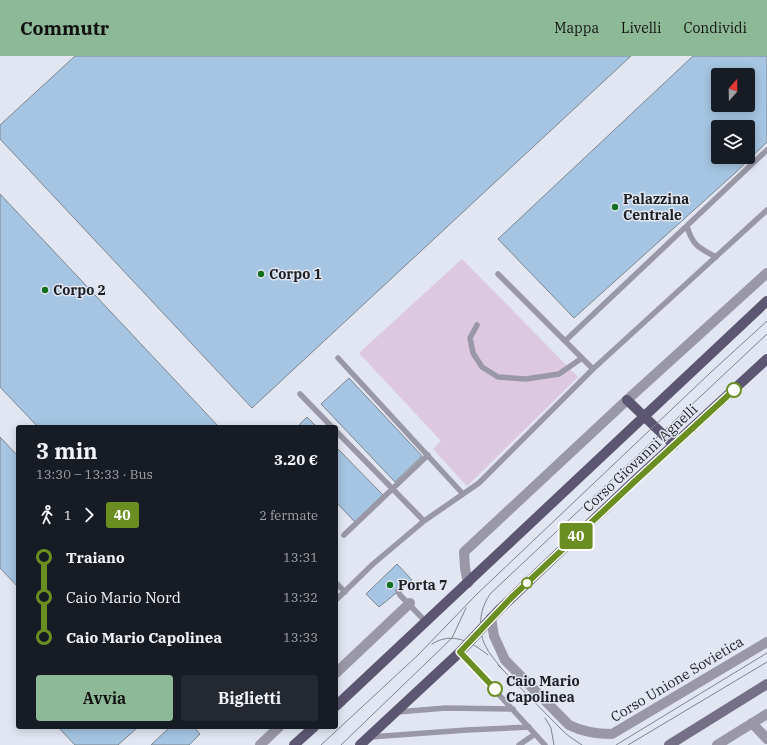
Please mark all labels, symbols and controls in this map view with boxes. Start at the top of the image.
text: Commutr [20,16,109,40]
text: Mappa [554,19,599,37]
text: Livelli [621,19,661,37]
text: Condividi [683,19,747,37]
north arrow [711,68,755,112]
map controls [711,68,755,164]
button: layers [711,120,755,164]
place label: Palazzina Centrale [623,190,689,224]
marker: Palazzina Centrale [610,202,620,212]
place label: Corpo 1 [269,265,322,283]
marker: Corpo 1 [256,269,266,279]
place label: Corpo 2 [53,281,106,299]
marker: Corpo 2 [40,285,50,295]
unlabelled marker [726,382,742,398]
street label: Corso Giovanni Agnelli [579,400,701,516]
text: 3 min [36,436,98,465]
text: 3.20 € [274,450,318,469]
text: 13:30 – 13:33 · Bus [36,466,153,483]
icon: walk [36,504,58,526]
icon: forward [78,504,100,526]
text: 40 [114,506,131,524]
text: 1 [64,507,72,524]
text: 2 fermate [259,507,318,524]
line badge: 40 [558,523,594,549]
text: 40 [568,527,584,545]
text: Traiano [66,548,125,567]
text: 13:31 [283,549,318,566]
place label: Porta 7 [398,576,447,594]
unlabelled marker [521,577,533,589]
marker: Porta 7 [385,580,395,590]
text: Caio Mario Nord [66,588,181,607]
text: 13:32 [283,589,318,606]
text: Caio Mario Capolinea [66,628,222,647]
text: 13:33 [283,629,318,646]
street label: Corso Unione Sovietica [607,632,747,726]
place label: Caio Mario Capolinea [506,672,580,706]
button: Avvia [36,675,173,721]
button: Biglietti [181,675,318,721]
marker: Caio Mario Capolinea [487,681,503,697]

